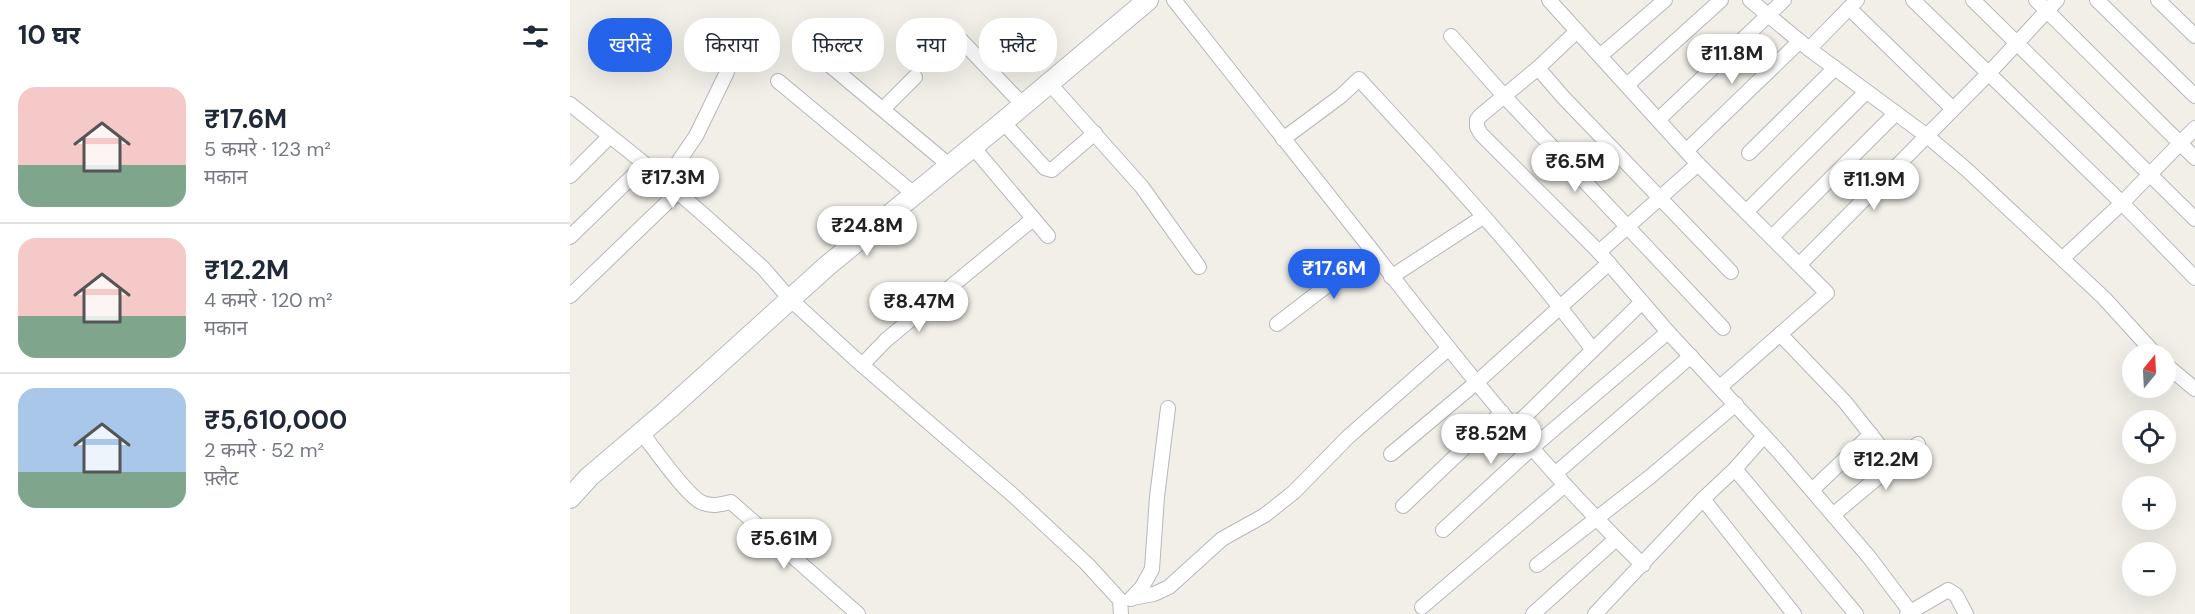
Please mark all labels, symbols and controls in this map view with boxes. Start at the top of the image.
text: 10 घर [18,18,80,52]
chip: खरीदें [588,18,672,72]
chip: किराया [684,18,780,72]
chip: फ़िल्टर [792,18,884,72]
chip: नया [896,18,967,72]
chip: फ़्लैट [979,18,1057,72]
icon: filters [519,20,552,53]
pin: ₹11.8M [1683,34,1781,85]
text: ₹11.8M [1701,40,1763,66]
text: ₹17.6M [204,102,287,136]
icon: home [66,111,138,183]
text: 5 कमरे · 123 m² [204,136,331,162]
pin: ₹6.5M [1533,142,1617,193]
text: ₹6.5M [1545,148,1605,174]
pin: ₹17.3M [624,158,722,209]
pin: ₹11.9M [1825,160,1923,211]
text: मकान [204,164,248,190]
text: ₹17.3M [641,164,705,190]
text: ₹11.9M [1843,166,1905,192]
pin: ₹24.8M [818,206,916,257]
text: ₹24.8M [831,212,903,238]
pin: ₹17.6M [1285,249,1383,300]
text: ₹12.2M [204,253,289,287]
text: ₹17.6M [1302,255,1366,281]
icon: home [66,262,138,334]
pin: ₹8.47M [870,282,968,333]
text: 4 कमरे · 120 m² [204,287,333,313]
text: ₹8.47M [883,288,955,314]
text: मकान [204,315,248,341]
north arrow [2122,344,2176,398]
map controls [2122,344,2176,596]
text: ₹5,610,000 [204,403,347,437]
button: locate [2122,410,2176,464]
icon: home [66,412,138,484]
pin: ₹8.52M [1442,414,1540,465]
text: ₹8.52M [1455,420,1527,446]
text: 2 कमरे · 52 m² [204,437,324,463]
pin: ₹12.2M [1837,440,1935,491]
text: ₹12.2M [1853,446,1919,472]
text: फ़्लैट [204,465,239,491]
button: + [2122,476,2176,530]
pin: ₹5.61M [735,519,833,570]
text: ₹5.61M [751,525,817,551]
button: − [2122,542,2176,596]

